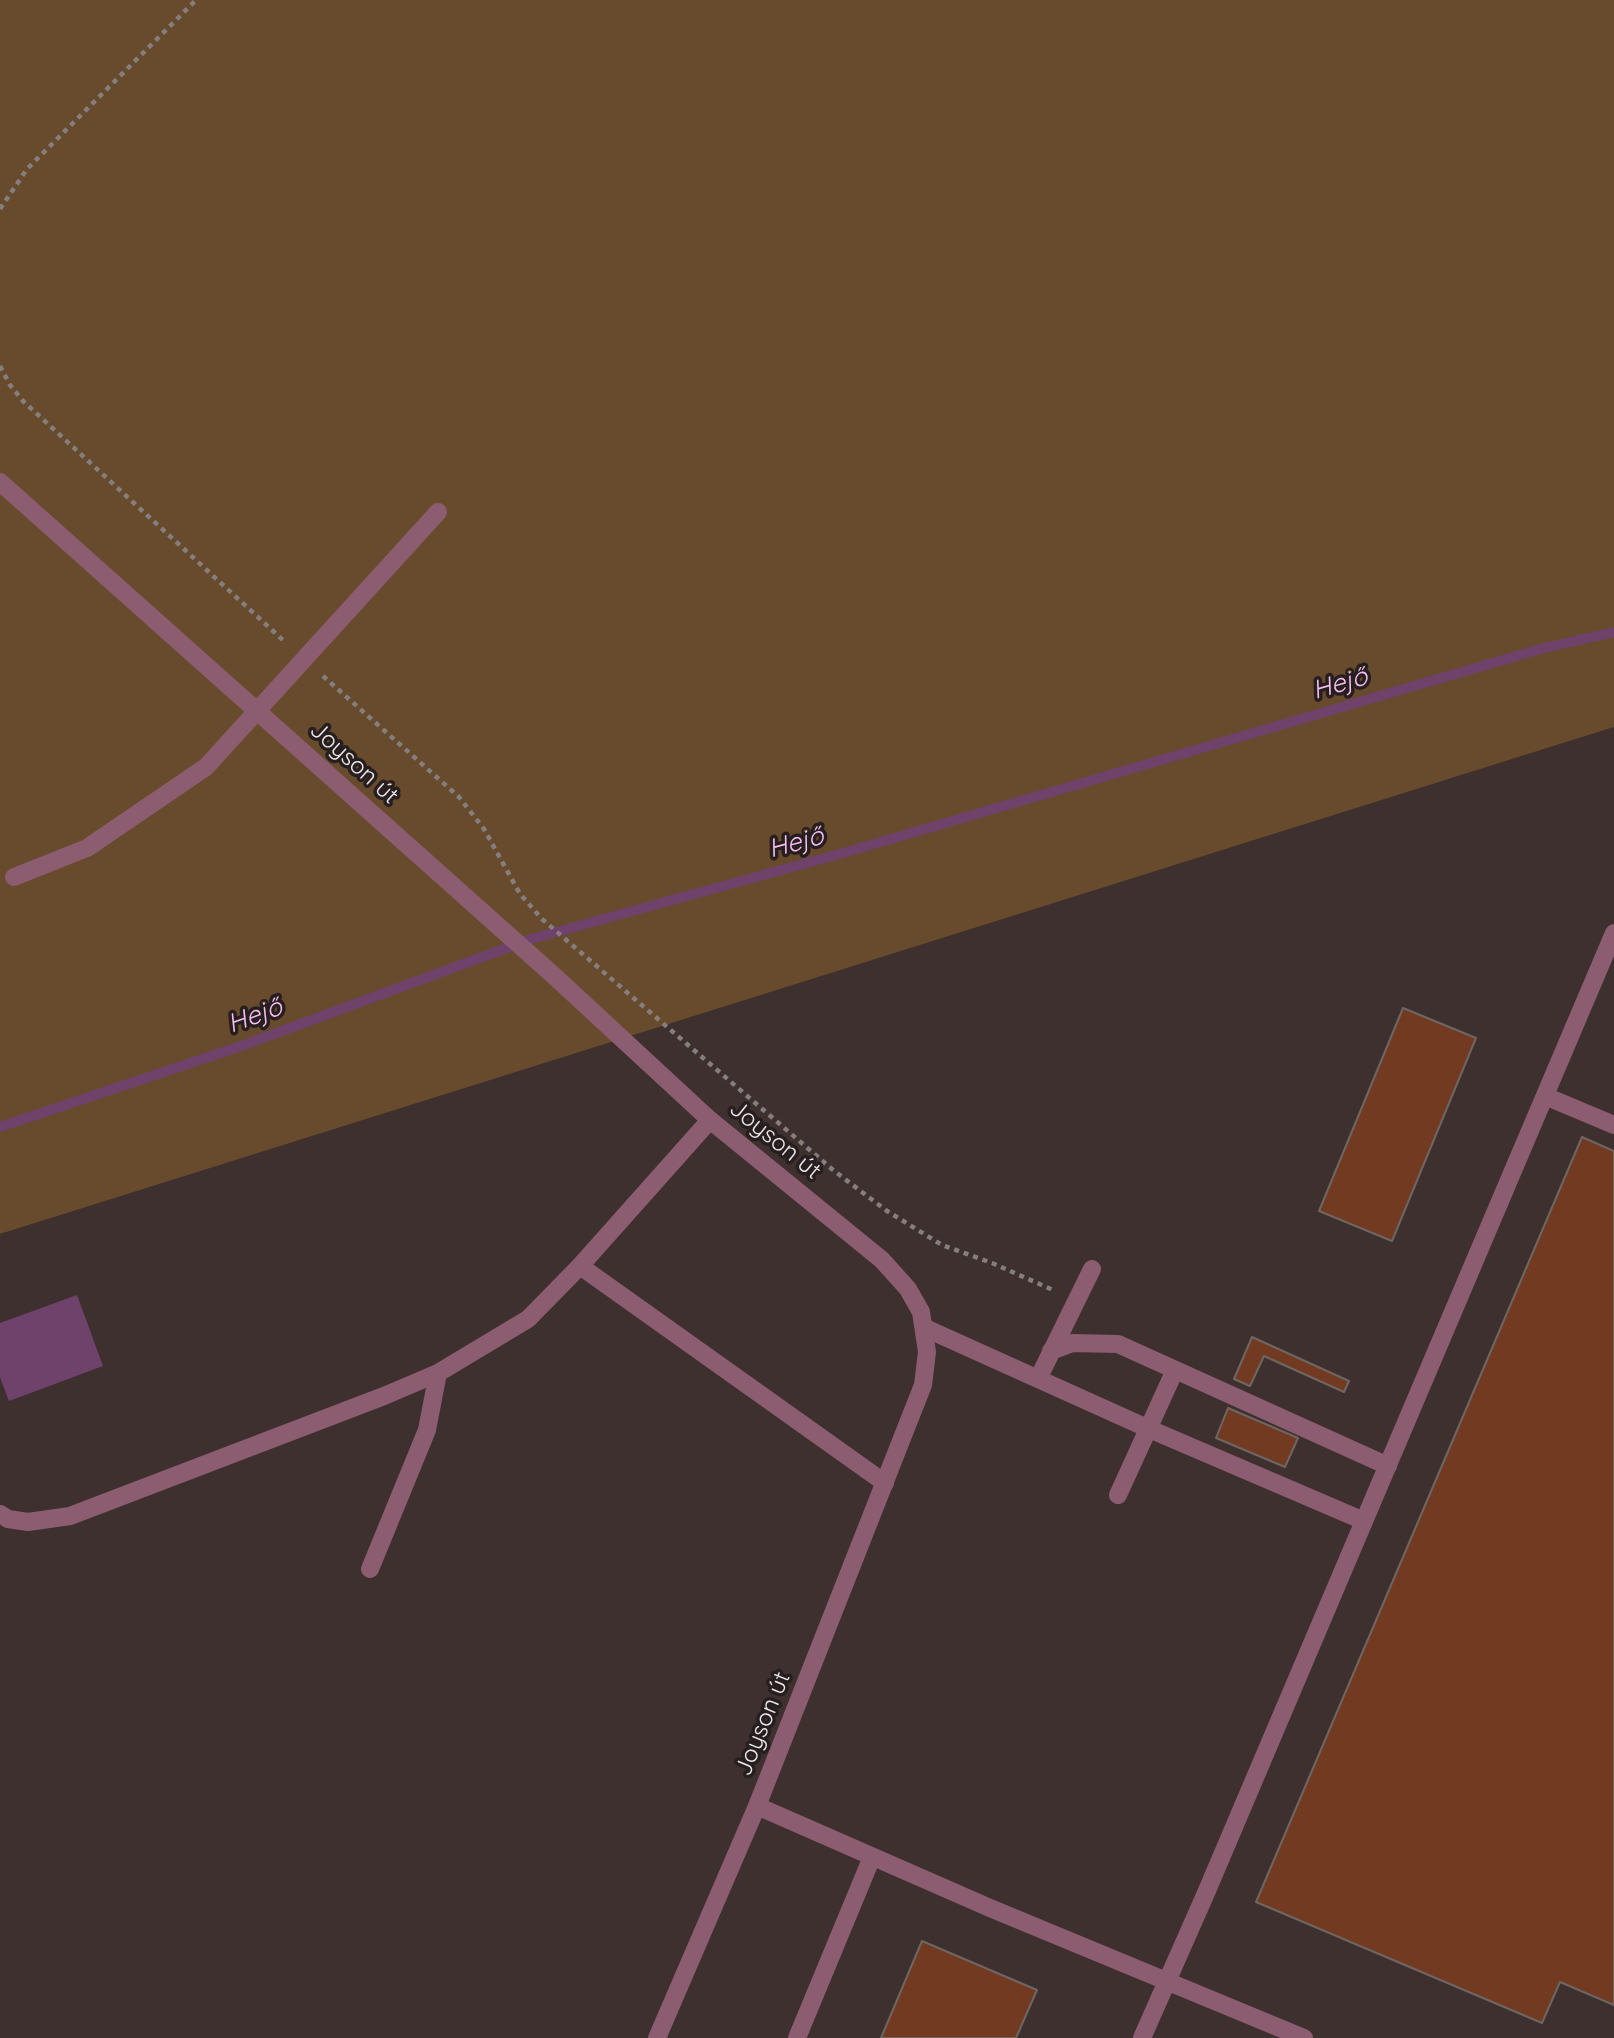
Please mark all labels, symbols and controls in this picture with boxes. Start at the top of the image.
water label: Hejő [1309,661,1371,707]
street label: Joyson út [304,716,404,810]
water label: Hejő [765,821,827,865]
water label: Hejő [223,992,287,1040]
street label: Joyson út [723,1094,827,1186]
street label: Joyson út [729,1668,797,1780]

